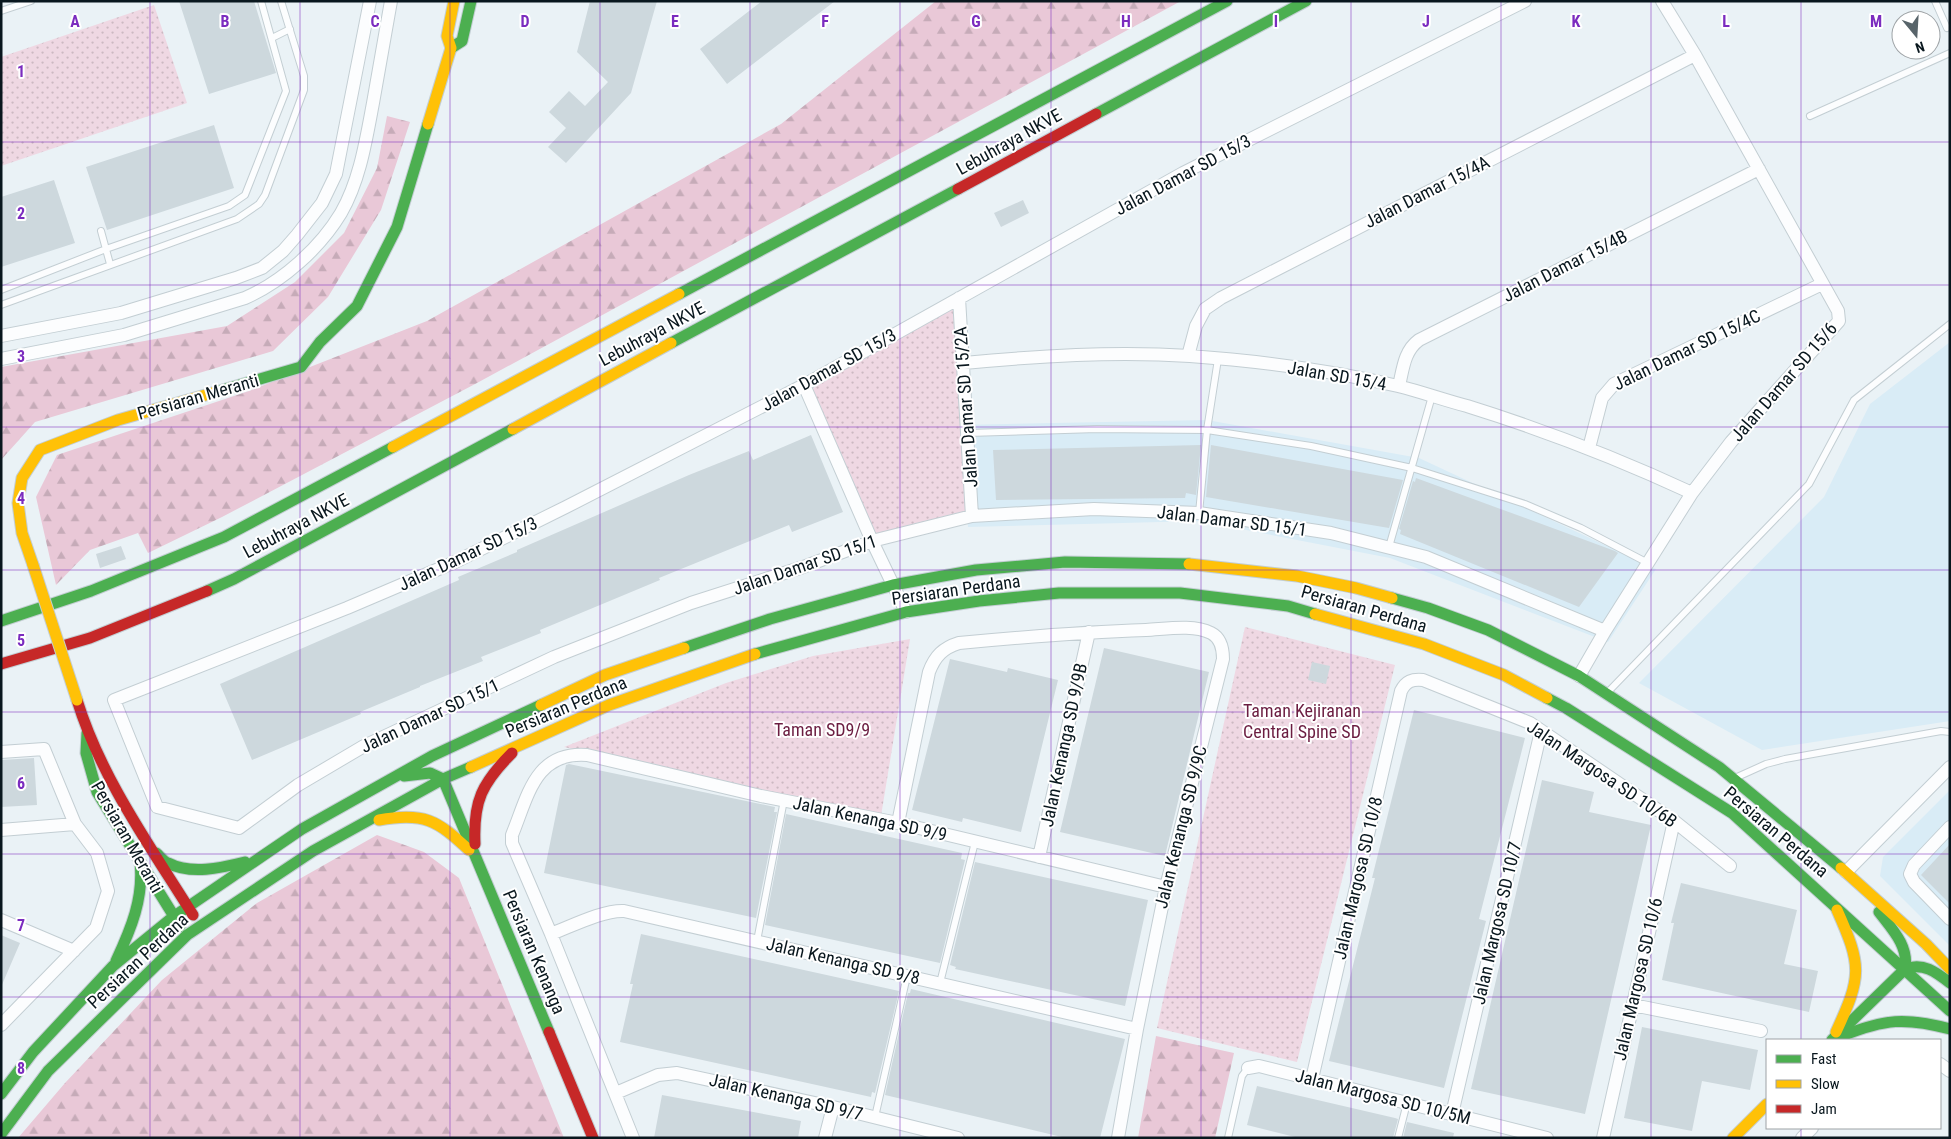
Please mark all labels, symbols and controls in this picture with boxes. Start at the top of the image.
north arrow [1891,10,1941,60]
text: A [70,12,80,31]
text: B [221,12,230,31]
text: C [370,12,380,31]
text: D [520,12,530,31]
text: E [671,12,679,31]
text: F [821,12,829,31]
text: G [971,12,981,31]
text: H [1121,12,1131,31]
text: I [1274,12,1278,31]
text: J [1422,12,1430,31]
text: K [1572,12,1581,31]
text: L [1722,12,1730,31]
text: M [1870,12,1882,31]
text: N [1913,38,1927,56]
text: 1 [17,62,25,81]
street label: Lebuhraya NKVE [952,104,1065,179]
street label: Jalan Damar SD 15/3 [1111,130,1254,219]
street label: Jalan Damar 15/4A [1361,151,1493,232]
text: 2 [17,204,25,223]
street label: Jalan Damar 15/4B [1499,225,1630,306]
street label: Lebuhraya NKVE [595,297,708,370]
street label: Jalan Damar SD 15/4C [1610,305,1764,394]
street label: Jalan Damar SD 15/6 [1726,318,1841,445]
street label: Jalan Damar SD 15/3 [758,324,900,415]
street label: Jalan Damar SD 15/2A [949,325,982,488]
text: 3 [17,347,25,366]
street label: Jalan SD 15/4 [1286,356,1388,395]
street label: Persiaran Meranti [135,369,261,424]
text: 4 [17,489,25,508]
street label: Lebuhraya NKVE [239,489,352,562]
street label: Jalan Damar SD 15/1 [1156,501,1308,540]
street label: Jalan Damar SD 15/3 [395,512,541,595]
street label: Jalan Damar SD 15/1 [730,530,880,599]
street label: Persiaran Perdana [890,570,1022,609]
street label: Persiaran Perdana [1299,581,1429,637]
text: 5 [17,631,25,650]
street label: Jalan Kenanga SD 9/9B [1036,661,1091,829]
street label: Persiaran Perdana [502,672,630,742]
street label: Jalan Damar SD 15/1 [357,674,503,757]
park label: Taman Kejiranan Central Spine SD [1243,700,1361,742]
street label: Jalan Margosa SD 10/6B [1523,716,1681,832]
park label: Taman SD9/9 [774,719,870,740]
street label: Jalan Kenanga SD 9/9C [1150,743,1211,910]
text: 6 [17,774,25,793]
street label: Persiaran Meranti [87,777,168,896]
street label: Persiaran Perdana [1720,782,1833,881]
street label: Jalan Kenanga SD 9/9 [791,792,949,845]
street label: Jalan Margosa SD 10/8 [1329,794,1386,961]
street label: Jalan Margosa SD 10/7 [1468,839,1525,1006]
street label: Persiaran Kenanga [499,887,570,1017]
street label: Jalan Margosa SD 10/6 [1609,895,1666,1062]
street label: Persiaran Perdana [83,909,192,1013]
text: 7 [17,916,25,935]
street label: Jalan Kenanga SD 9/8 [764,933,922,988]
legend [1766,1039,1941,1129]
text: Fast [1811,1050,1836,1068]
text: 8 [17,1059,25,1078]
street label: Jalan Margosa SD 10/5M [1293,1065,1473,1128]
street label: Jalan Kenanga SD 9/7 [707,1069,865,1124]
text: Slow [1811,1075,1840,1093]
text: Jam [1811,1100,1837,1118]

